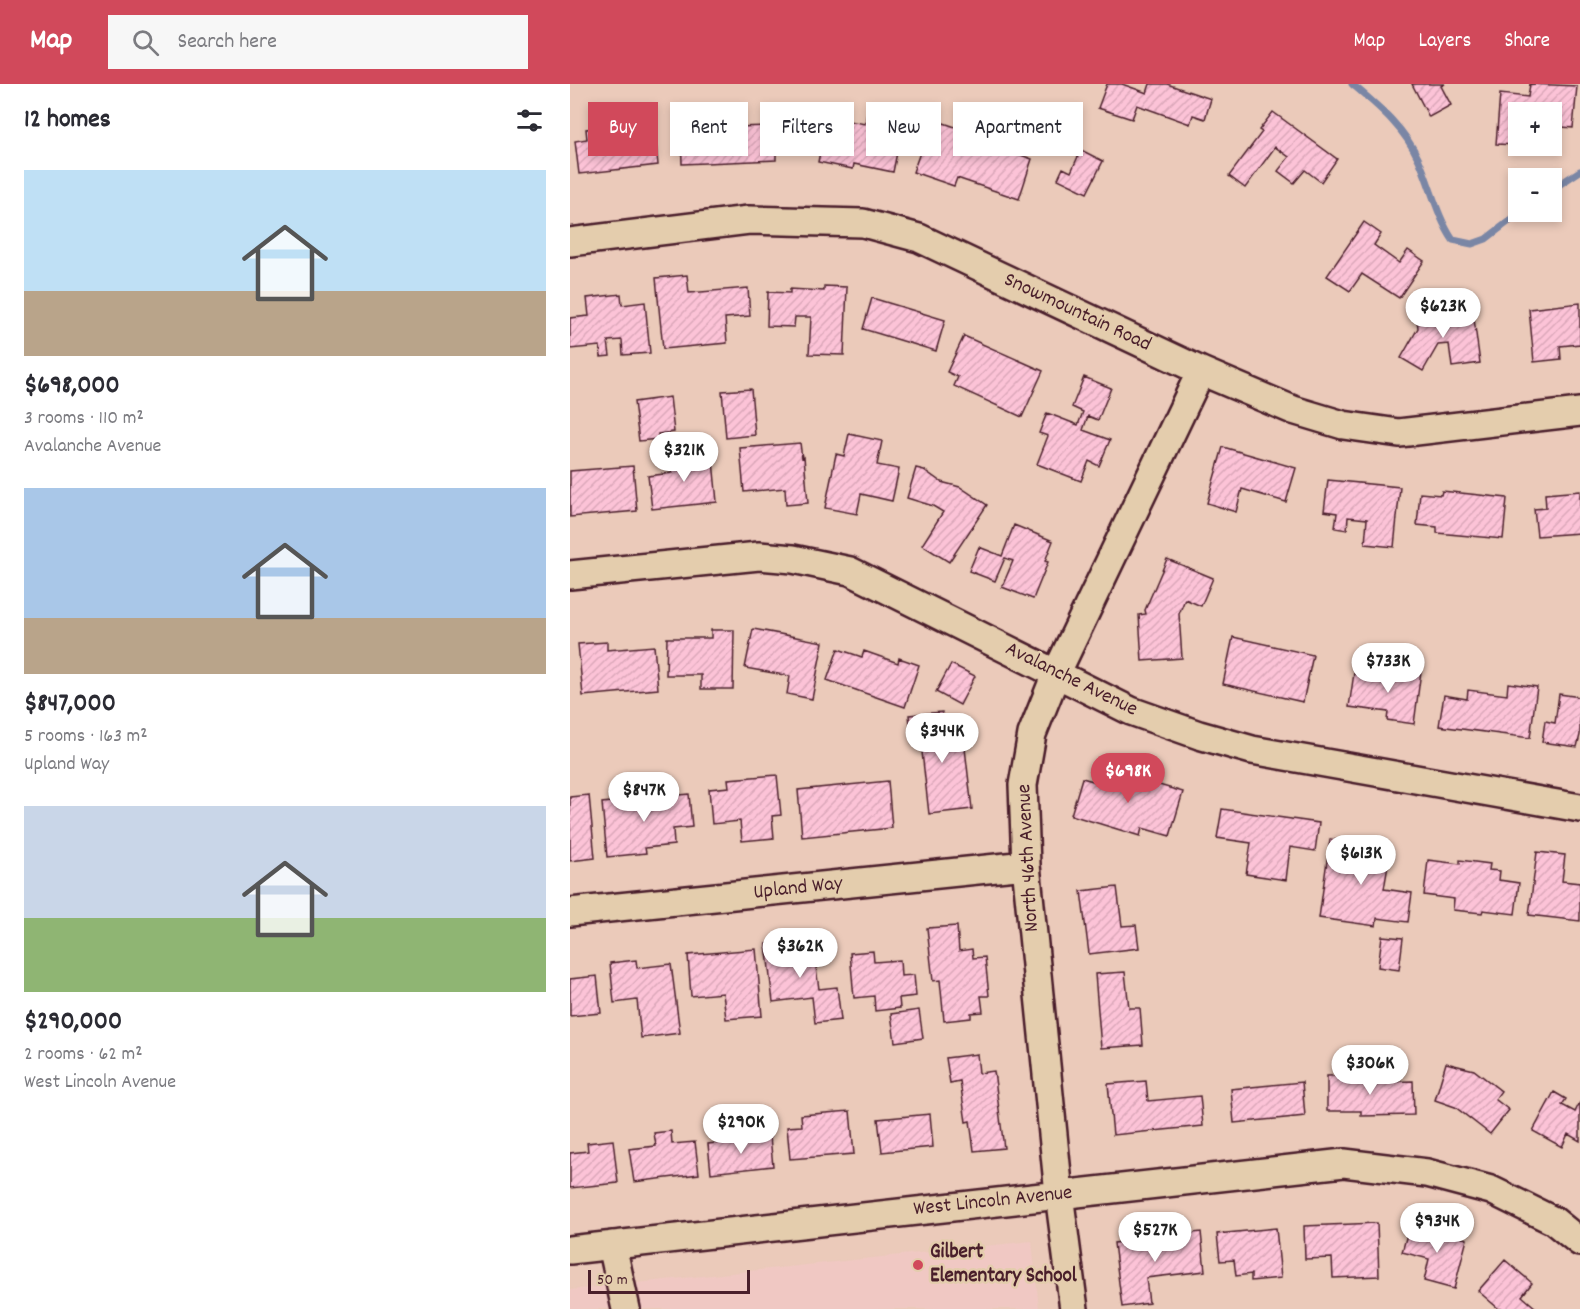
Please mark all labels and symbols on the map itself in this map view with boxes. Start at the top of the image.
street label: Snowmountain Road [998,266,1156,360]
pin: $623K [1401,288,1485,339]
pin: $321K [642,432,726,483]
street label: Avalanche Avenue [1000,635,1142,725]
pin: $733K [1346,643,1430,694]
pin: $344K [900,713,984,764]
pin: $698K [1086,753,1170,804]
pin: $847K [602,772,686,823]
street label: North 46th Avenue [1010,783,1048,933]
pin: $613K [1319,835,1403,886]
street label: Upland Way [752,869,845,909]
pin: $362K [758,928,842,979]
pin: $306K [1328,1045,1412,1096]
pin: $290K [699,1104,783,1155]
street label: West Lincoln Avenue [912,1179,1074,1225]
pin: $934K [1395,1203,1479,1254]
pin: $527K [1113,1212,1197,1263]
place label: Gilbert Elementary School [930,1238,1078,1292]
marker: Gilbert Elementary School [911,1258,925,1272]
scale bar [588,1267,750,1294]

